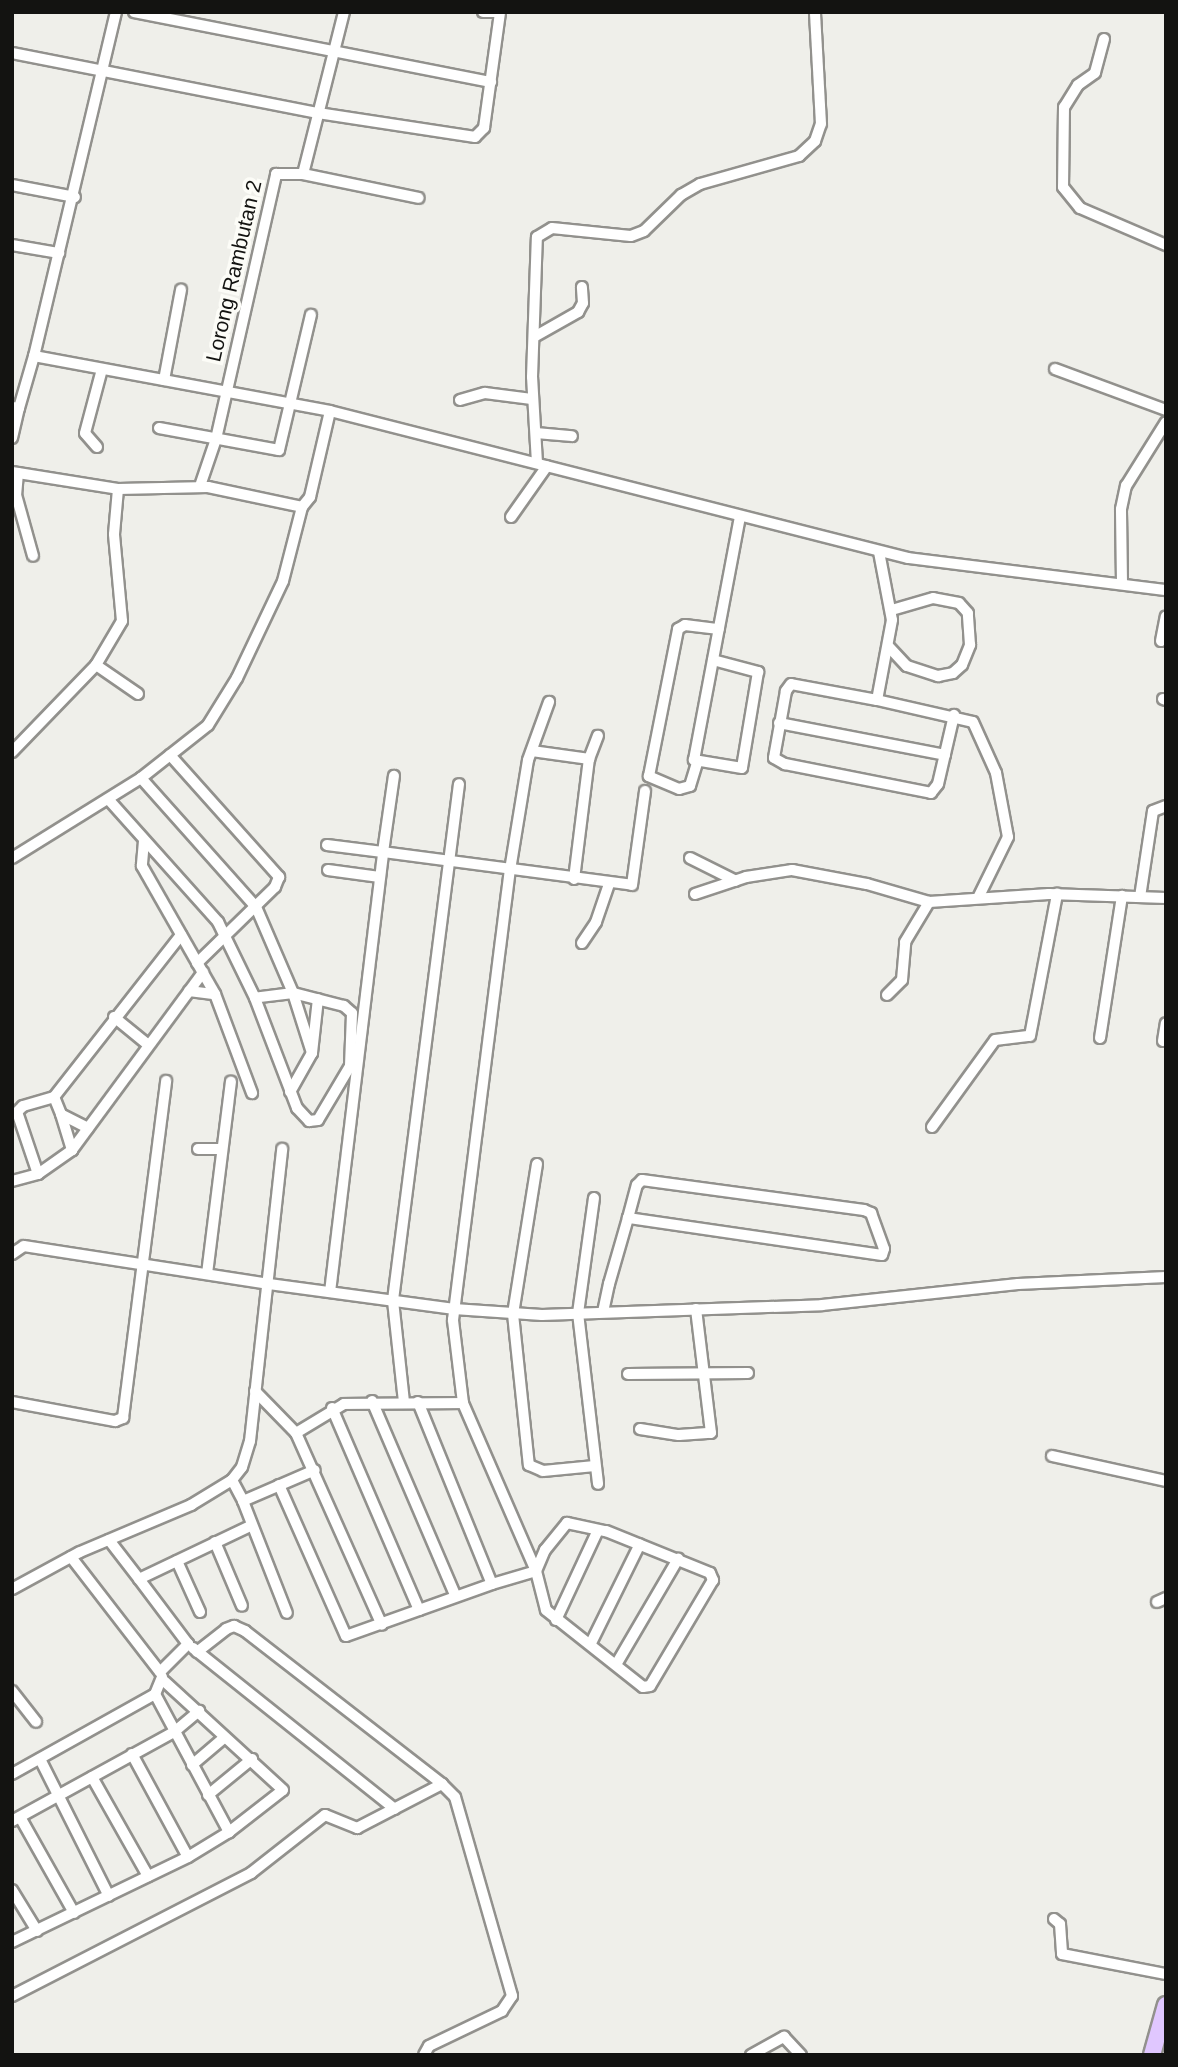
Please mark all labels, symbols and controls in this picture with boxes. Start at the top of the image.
street label: Lorong Rambutan 2 [201,178,267,364]

